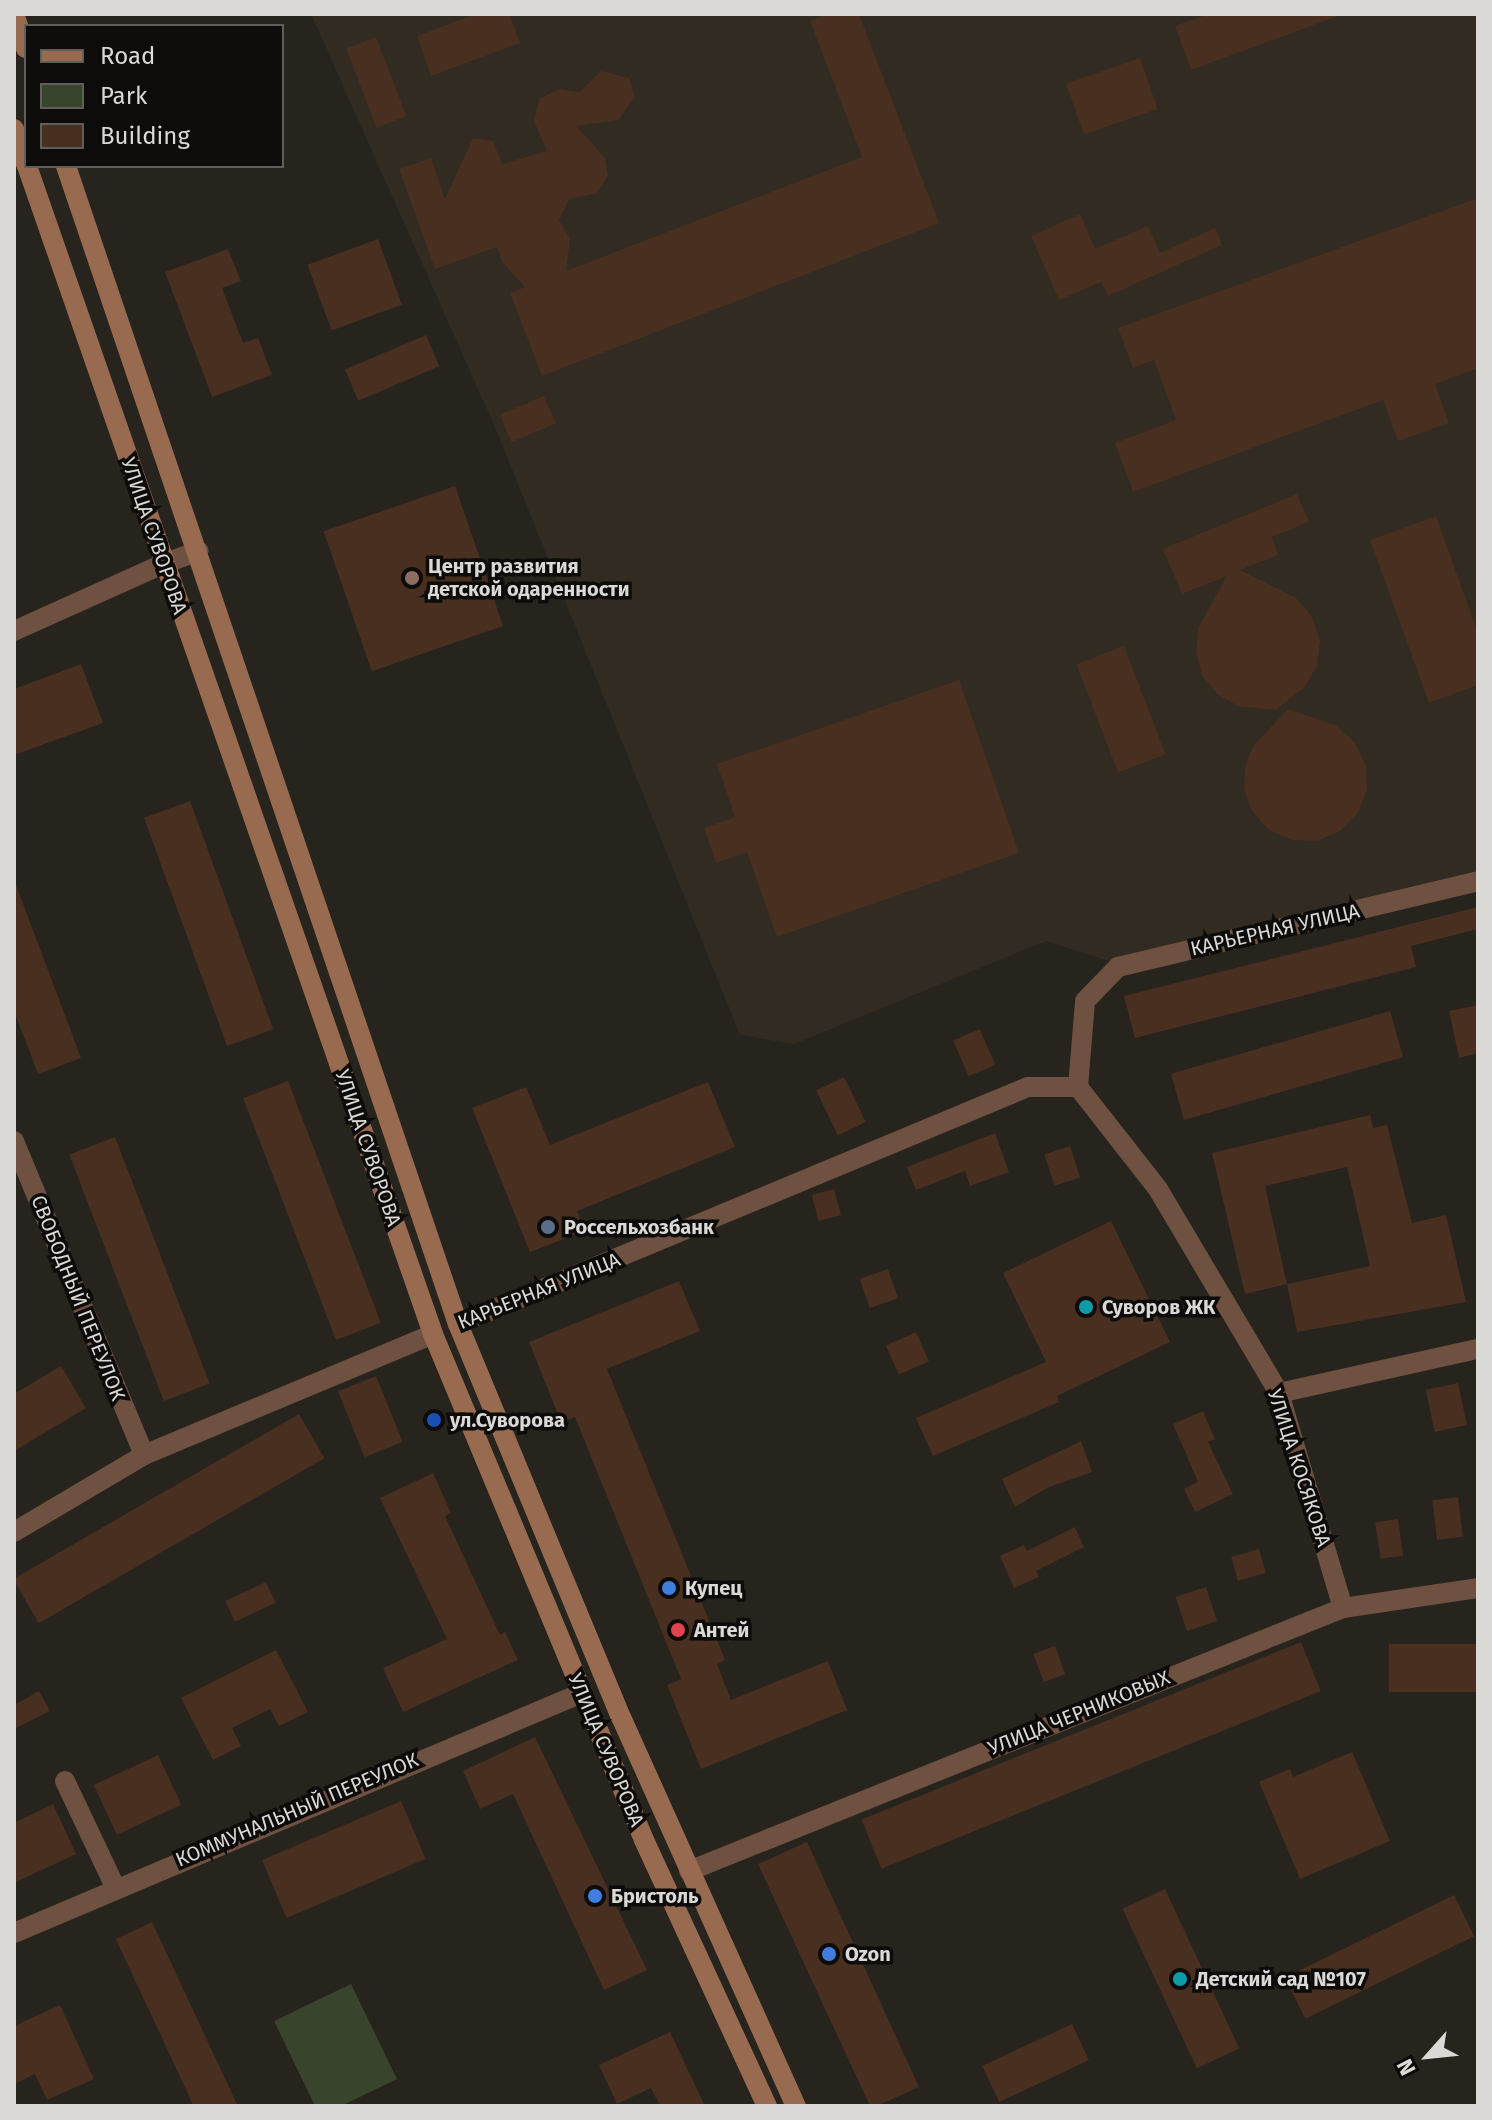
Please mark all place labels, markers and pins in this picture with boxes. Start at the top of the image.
place label: Центр развития детской одаренности [428,554,629,601]
marker: Центр развития детской одаренности [403,569,421,587]
place label: Россельхозбанк [564,1215,714,1239]
marker: Россельхозбанк [539,1218,557,1236]
place label: Суворов ЖК [1102,1295,1216,1319]
marker: Суворов ЖК [1077,1298,1095,1316]
place label: ул.Суворова [450,1408,565,1432]
marker: ул.Суворова [425,1411,443,1429]
place label: Купец [685,1576,742,1600]
marker: Купец [660,1579,678,1597]
place label: Антей [694,1618,749,1642]
marker: Антей [669,1621,687,1639]
place label: Бристоль [611,1884,699,1908]
marker: Бристоль [586,1887,604,1905]
place label: Ozon [845,1942,891,1966]
marker: Ozon [820,1945,838,1963]
place label: Детский сад №107 [1196,1967,1366,1991]
marker: Детский сад №107 [1171,1970,1189,1988]

